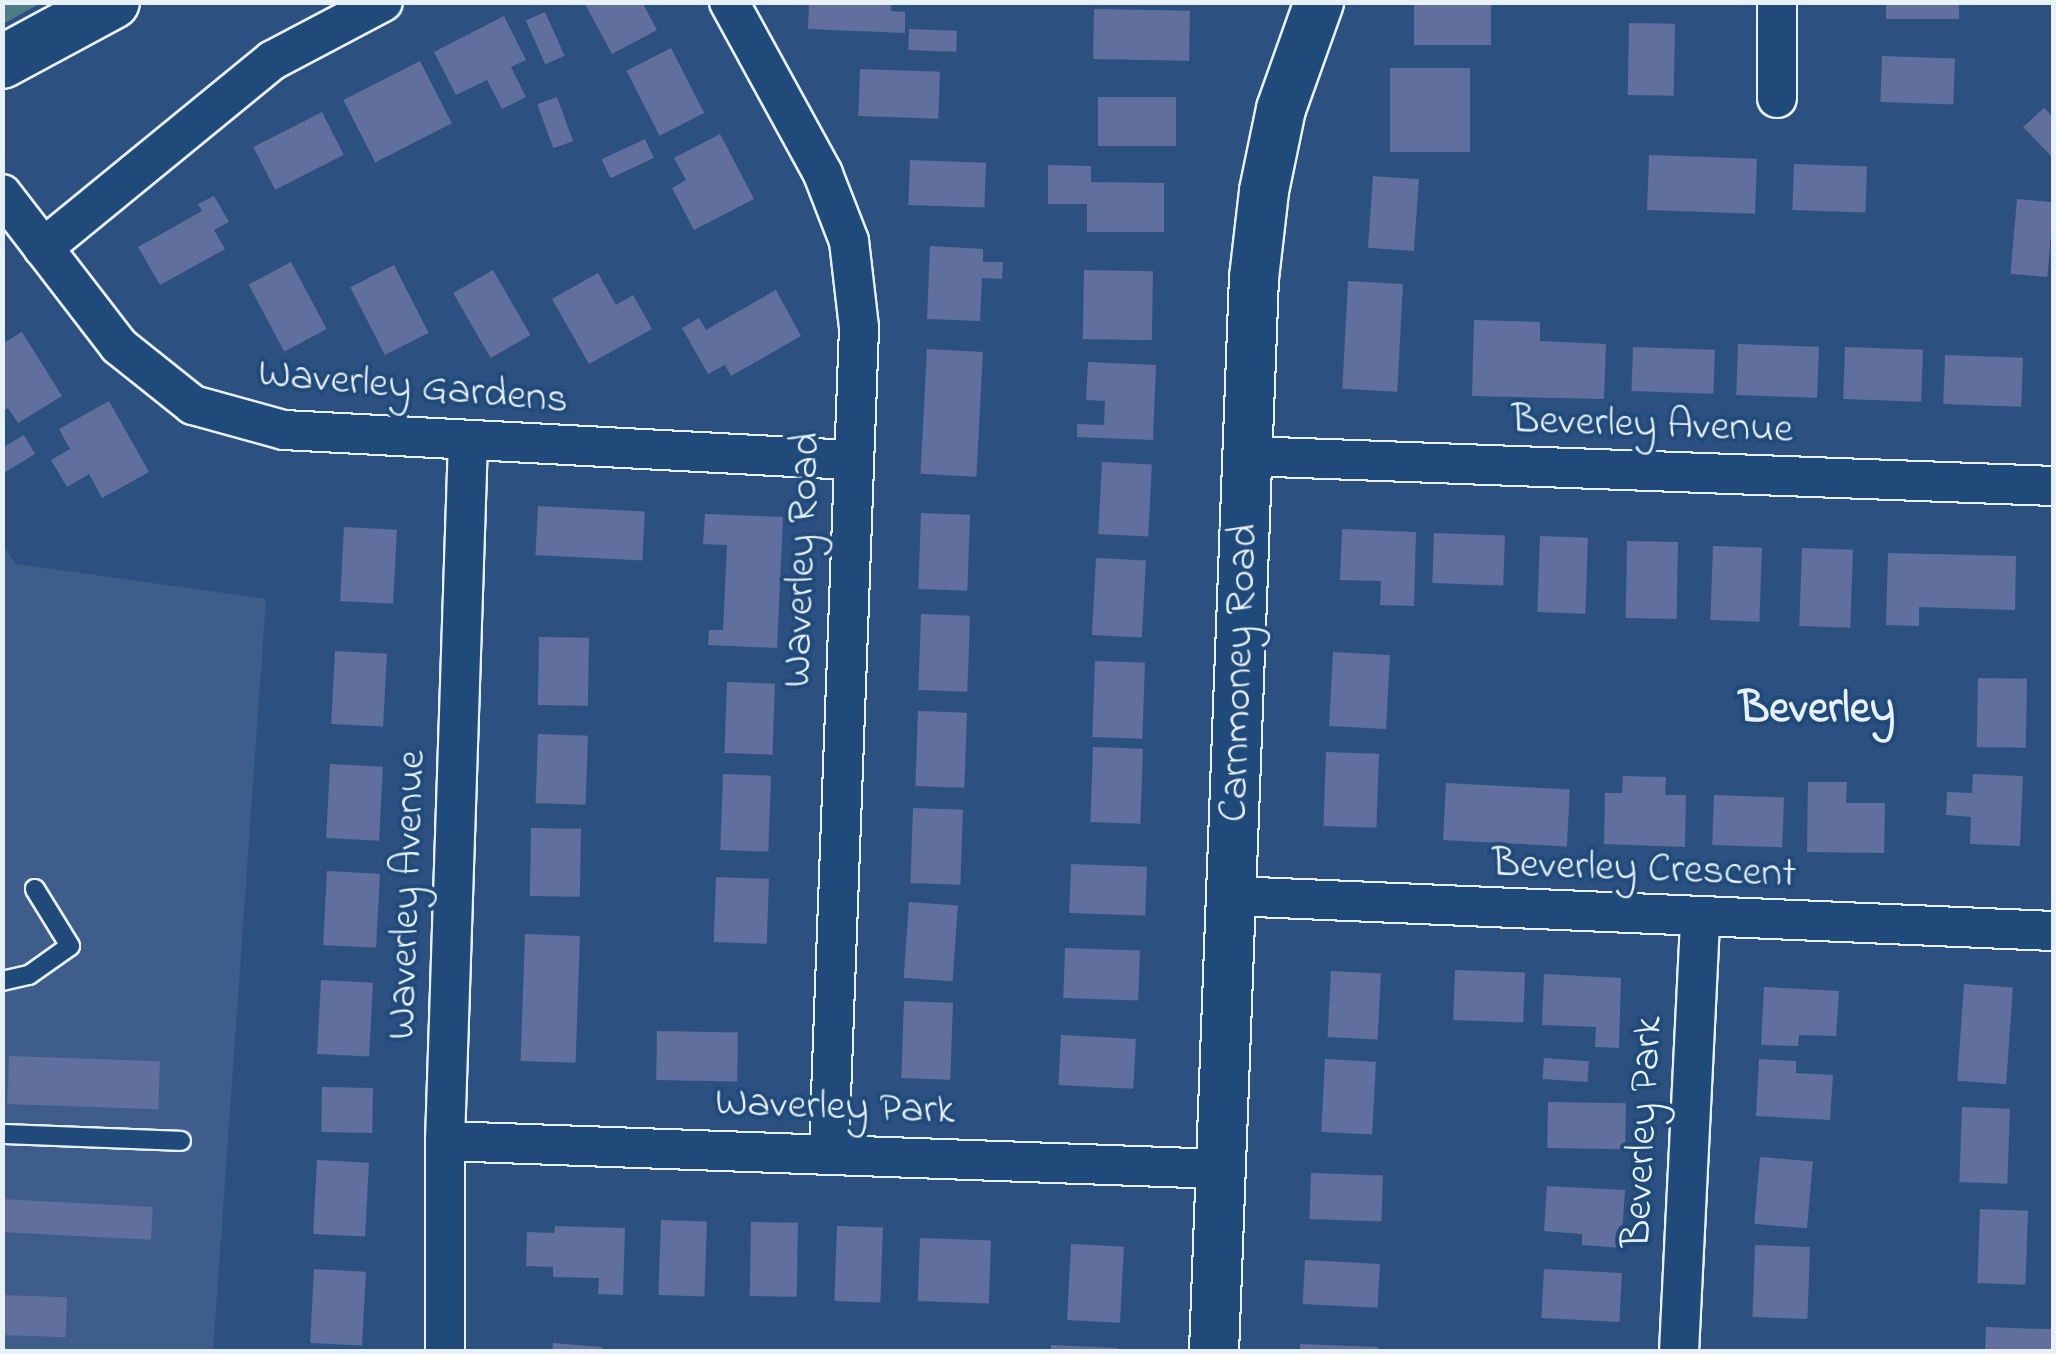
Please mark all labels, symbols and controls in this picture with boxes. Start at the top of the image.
street label: Waverley Gardens [256,349,570,427]
street label: Beverley Avenue [1510,396,1794,456]
street label: Waverley Road [773,431,833,689]
street label: Carnmoney Road [1210,523,1270,823]
district label: Beverley [1739,684,1895,738]
street label: Waverley Avenue [378,749,438,1041]
street label: Beverley Crescent [1491,839,1797,901]
street label: Beverley Park [1613,1015,1675,1249]
street label: Waverley Park [714,1079,956,1137]

